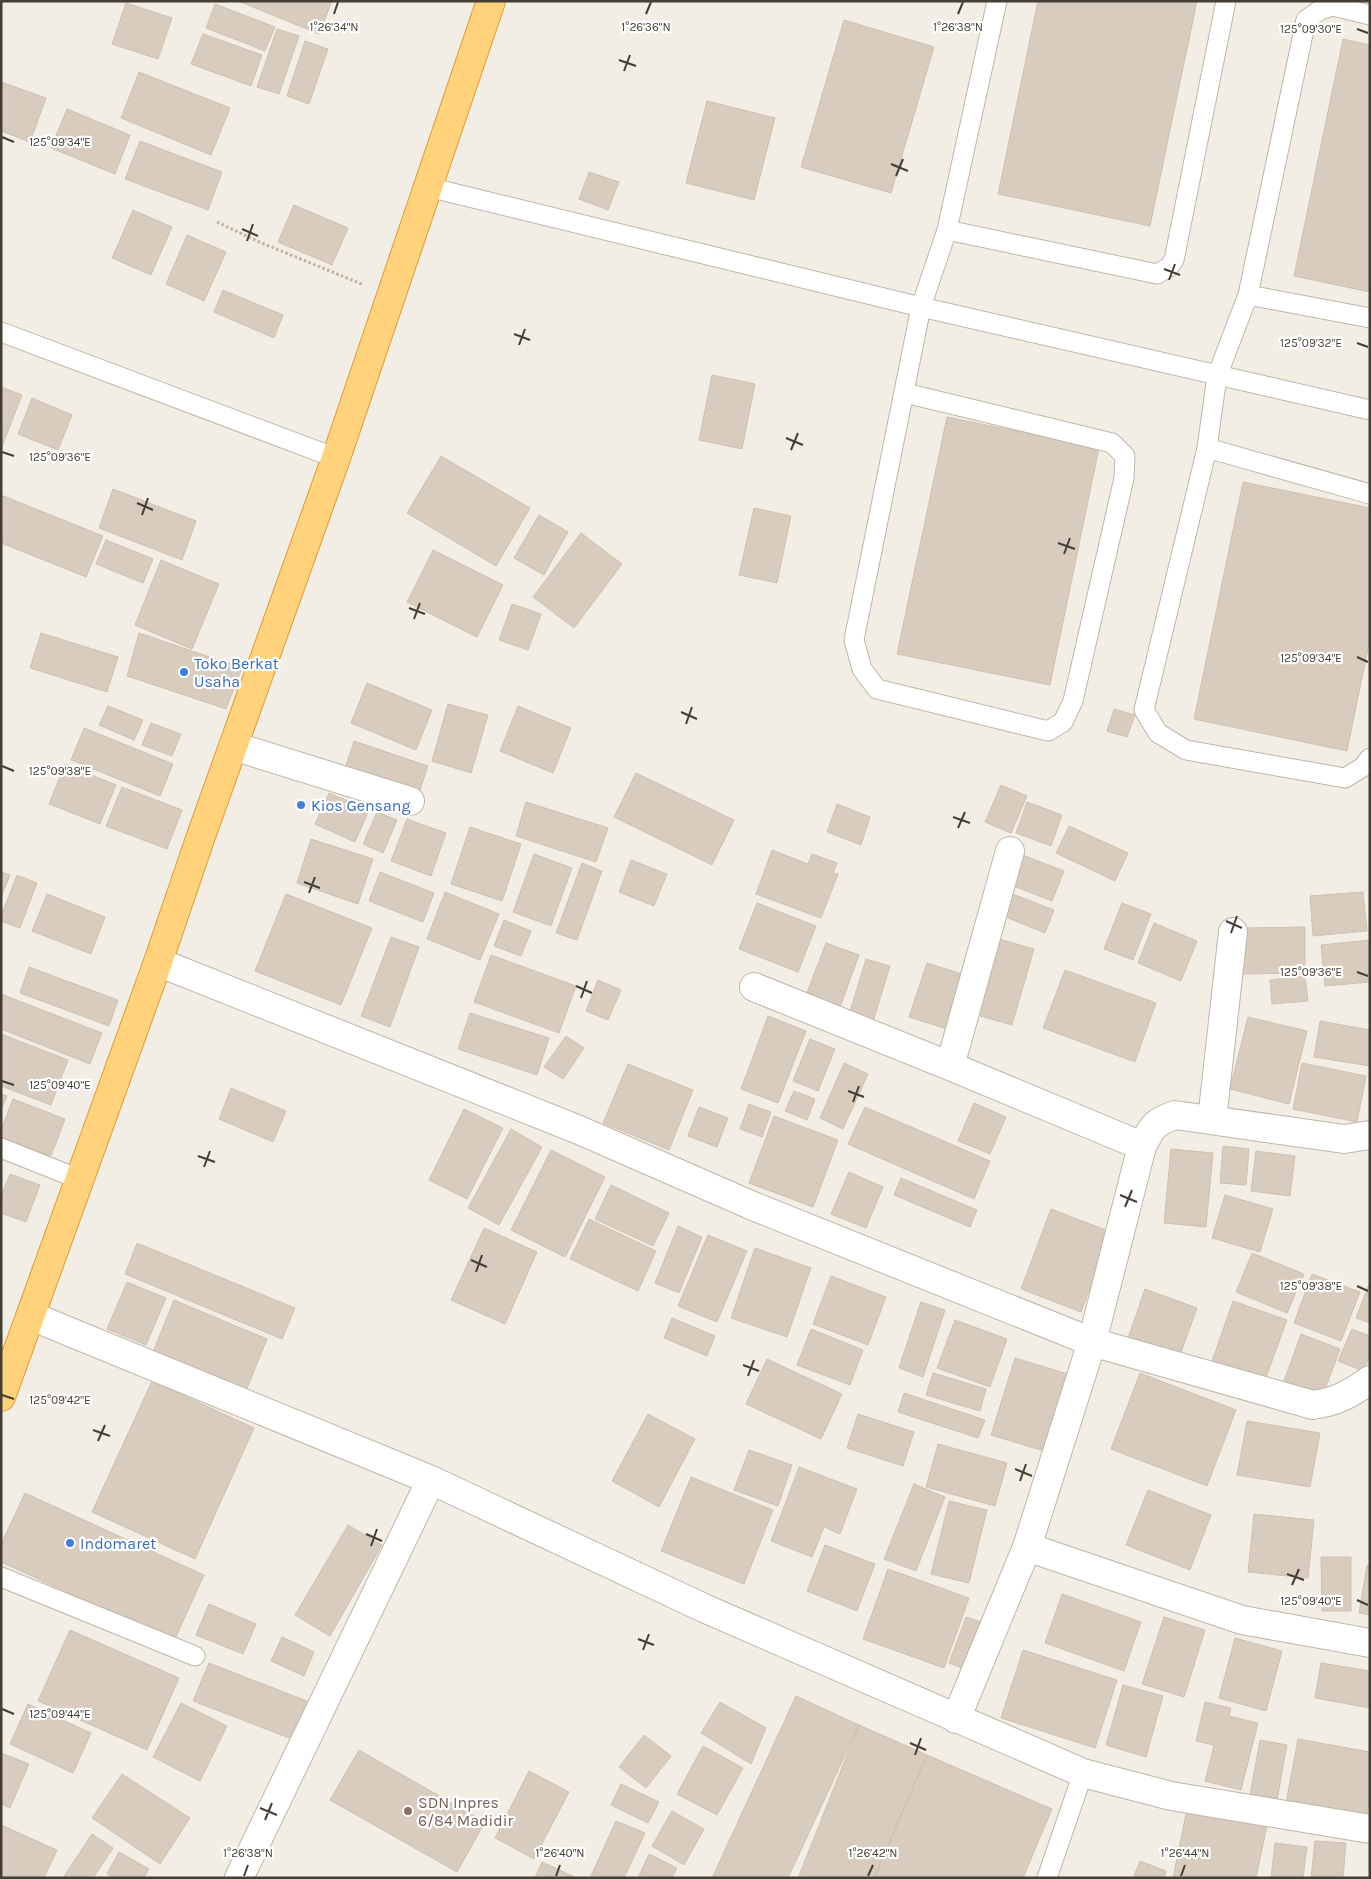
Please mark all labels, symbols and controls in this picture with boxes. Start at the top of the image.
text: 1°26'34"N [309,20,359,34]
text: 1°26'36"N [621,20,671,34]
text: 1°26'38"N [933,20,983,34]
text: 125°09'30"E [1280,22,1342,36]
text: 125°09'34"E [29,135,91,149]
text: 125°09'32"E [1280,336,1342,350]
text: 125°09'36"E [29,450,91,464]
text: 125°09'34"E [1280,651,1342,665]
place label: Toko Berkat Usaha [194,654,279,691]
marker: Toko Berkat Usaha [178,666,190,678]
text: 125°09'38"E [29,764,91,778]
place label: Kios Gensang [311,796,411,815]
marker: Kios Gensang [295,799,307,811]
text: 125°09'36"E [1280,965,1342,979]
text: 125°09'40"E [29,1078,91,1092]
text: 125°09'38"E [1280,1279,1342,1293]
text: 125°09'42"E [29,1393,91,1407]
place label: Indomaret [80,1534,156,1553]
marker: Indomaret [64,1537,76,1549]
text: 125°09'40"E [1280,1594,1342,1608]
text: 125°09'44"E [29,1707,91,1721]
place label: SDN Inpres 6/84 Madidir [418,1793,513,1830]
marker: SDN Inpres 6/84 Madidir [402,1805,414,1817]
text: 1°26'38"N [223,1846,273,1860]
text: 1°26'40"N [535,1846,585,1860]
text: 1°26'42"N [848,1846,898,1860]
text: 1°26'44"N [1161,1846,1209,1860]

